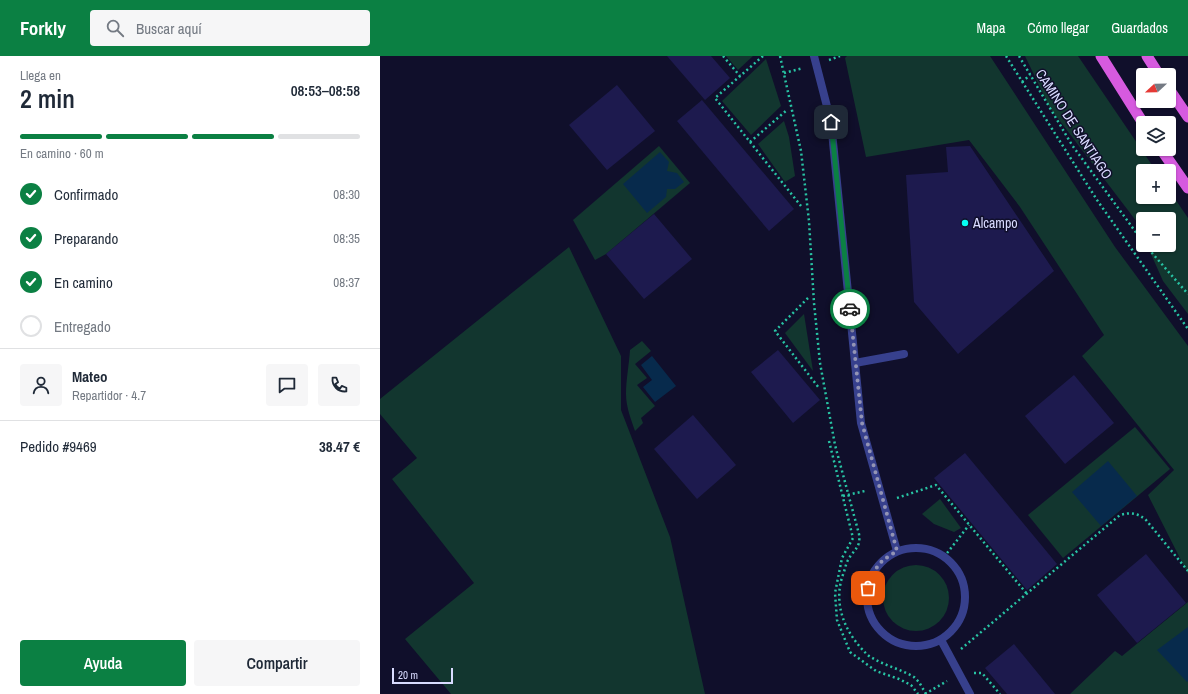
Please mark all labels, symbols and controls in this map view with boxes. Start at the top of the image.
search box [90,10,370,46]
text: Forkly [20,15,66,41]
icon: search [104,17,126,39]
text: Buscar aquí [136,18,202,39]
text: Mapa [977,19,1005,37]
text: Cómo llegar [1027,19,1089,37]
text: Guardados [1111,19,1168,37]
street label: CAMINO DE SANTIAGO [1032,66,1116,182]
text: Llega en [20,67,61,84]
north arrow [1136,68,1176,108]
map controls [1136,68,1176,252]
text: 08:53–08:58 [291,80,360,101]
text: 2 min [20,81,75,116]
pin [814,105,848,139]
icon: home [820,111,842,133]
button: layers [1136,116,1176,156]
text: En camino · 60 m [20,145,104,162]
button: + [1136,164,1176,204]
icon: check [20,183,42,205]
text: Confirmado [54,184,118,205]
text: 08:30 [333,186,360,203]
button: − [1136,212,1176,252]
place label: Alcampo [972,214,1018,232]
marker: Alcampo [960,218,970,228]
icon: check [20,227,42,249]
text: Preparando [54,228,118,249]
text: 08:35 [333,230,360,247]
icon: check [20,271,42,293]
text: En camino [54,272,113,293]
text: 08:37 [333,274,360,291]
courier [830,289,870,329]
icon: car [839,298,861,320]
text: Entregado [54,316,111,337]
button: person [20,364,62,406]
button: chat [266,364,308,406]
button: phone [318,364,360,406]
text: Mateo [72,366,108,387]
text: Repartidor · 4.7 [72,387,146,404]
text: Pedido #9469 [20,436,97,457]
text: 38.47 € [319,436,360,457]
pin [851,571,885,605]
icon: bag [857,577,879,599]
button: Ayuda [20,640,186,686]
button: Compartir [194,640,360,686]
scale bar [392,666,453,685]
text: 20 m [398,668,418,682]

